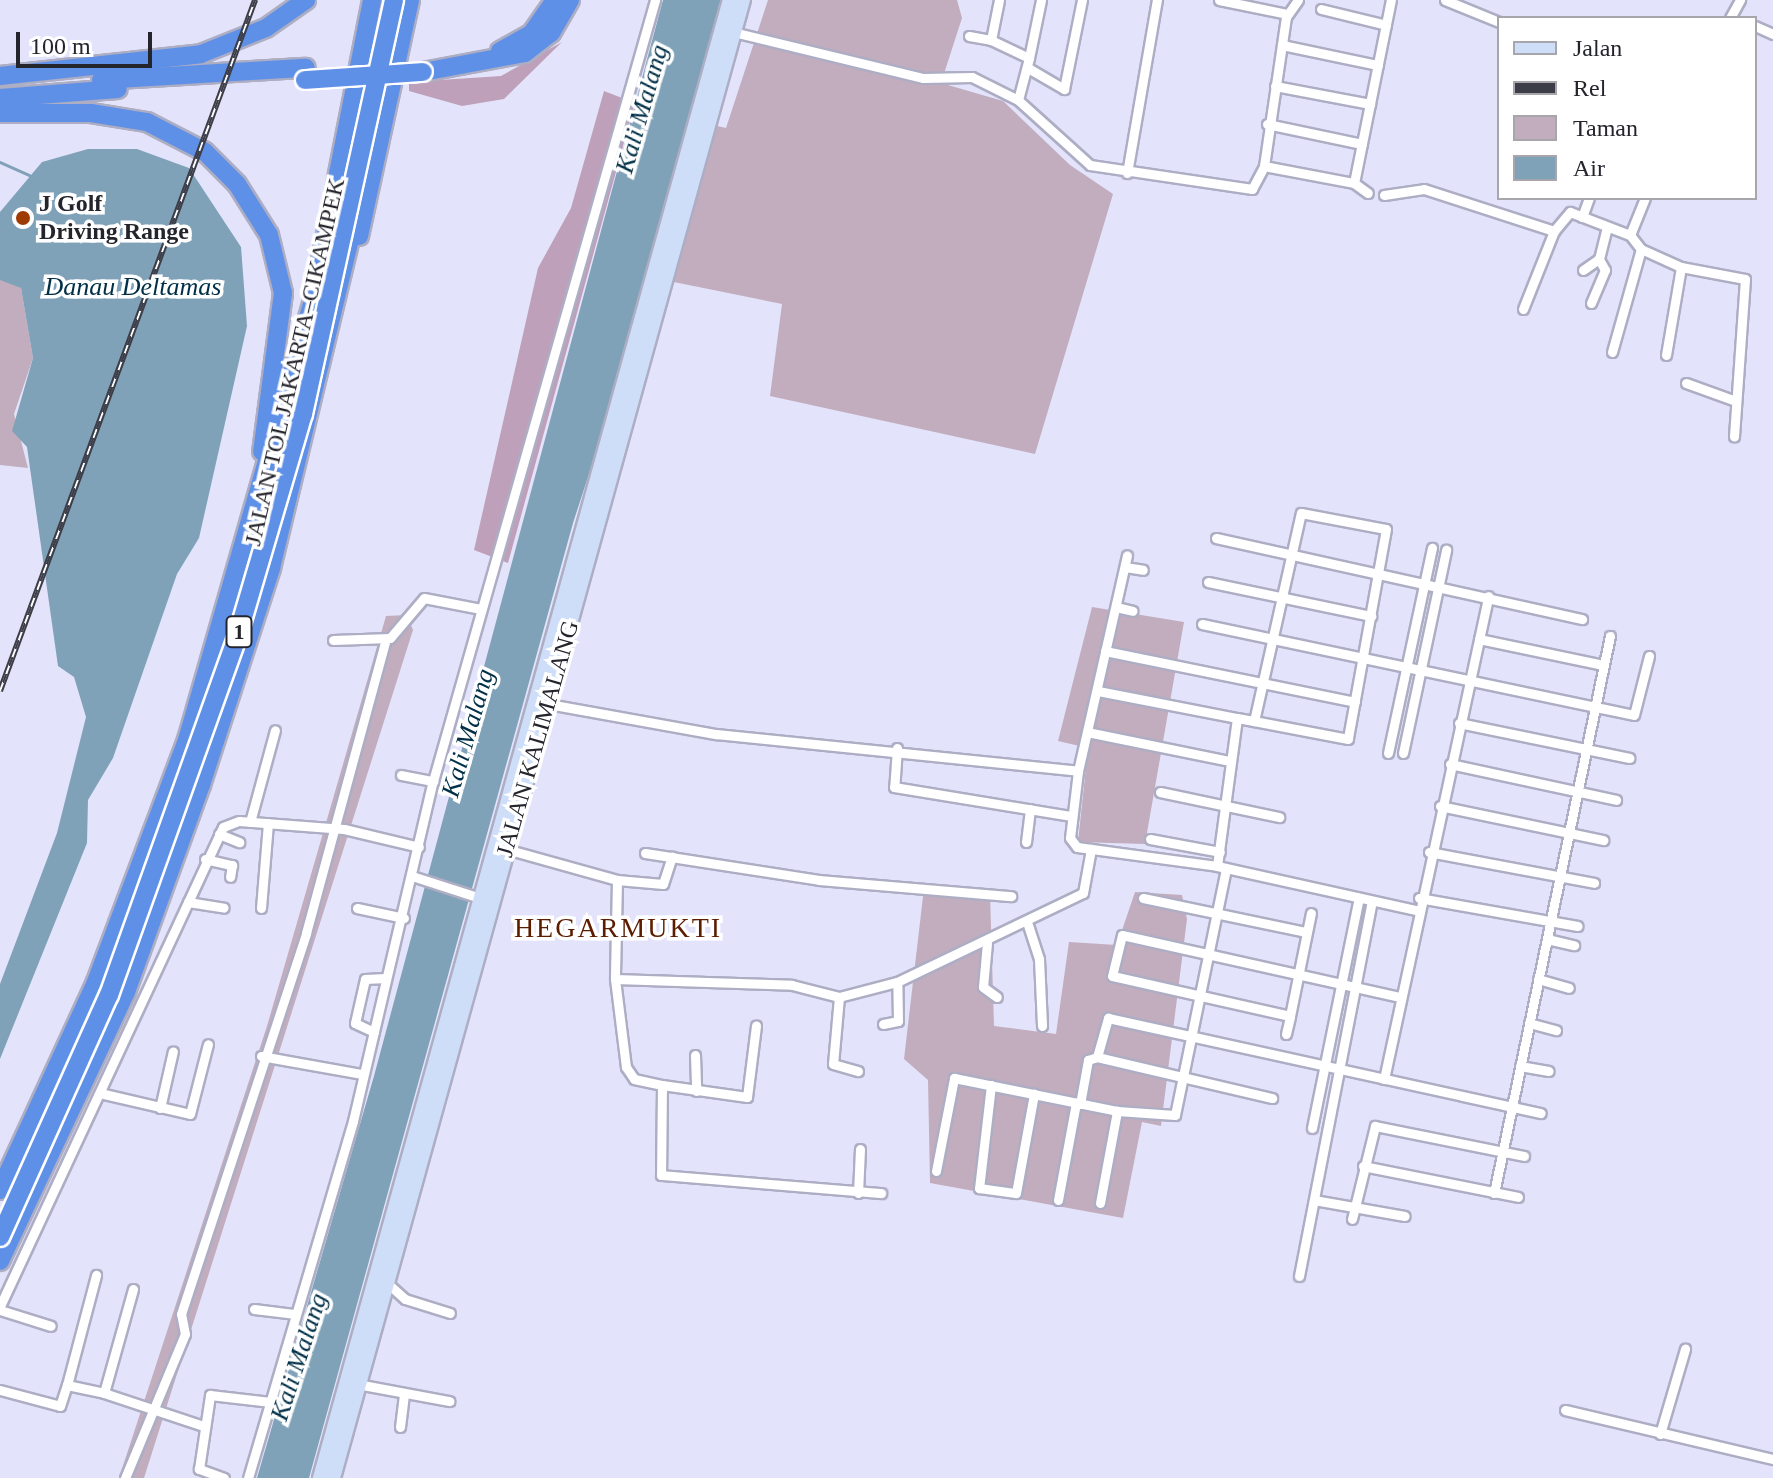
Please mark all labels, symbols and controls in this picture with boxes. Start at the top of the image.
scale bar [20,16,156,66]
legend [1497,16,1757,200]
text: 100 m [30,33,91,59]
text: Jalan [1573,35,1622,61]
water label: Kali Malang [609,41,675,177]
text: Rel [1573,75,1606,101]
text: Taman [1573,115,1638,141]
text: Air [1573,155,1605,181]
street label: JALAN TOL JAKARTA–CIKAMPEK [239,175,351,549]
place label: J Golf Driving Range [39,190,189,246]
marker: J Golf Driving Range [14,209,32,227]
water label: Danau Deltamas [45,271,221,303]
road number: 1 [225,614,253,650]
street label: JALAN KALIMALANG [490,617,586,861]
water label: Kali Malang [435,665,501,801]
district label: HEGARMUKTI [514,911,722,945]
water label: Kali Malang [264,1289,334,1425]

